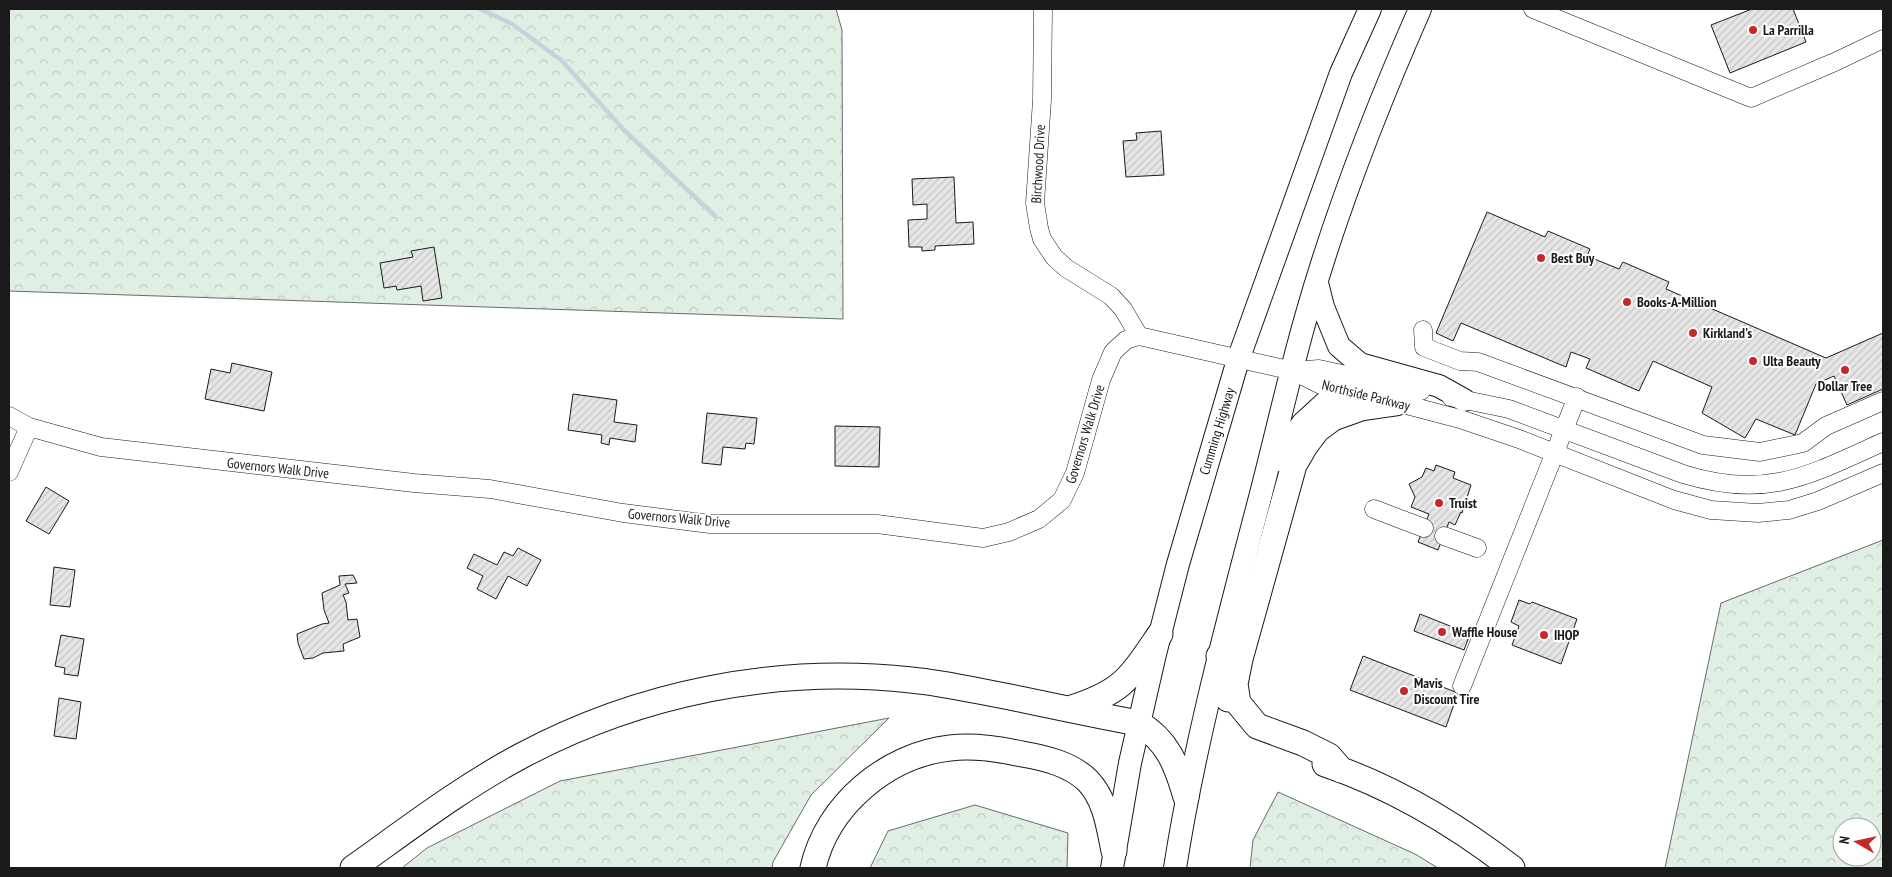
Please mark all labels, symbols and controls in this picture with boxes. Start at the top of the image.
place label: La Parrilla [1763,21,1814,39]
marker: La Parrilla [1747,24,1759,36]
street label: Birchwood Drive [1027,124,1049,204]
place label: Best Buy [1551,249,1595,267]
marker: Best Buy [1535,252,1547,264]
place label: Books-A-Million [1637,293,1717,311]
marker: Books-A-Million [1621,296,1633,308]
place label: Kirkland's [1703,324,1752,342]
marker: Kirkland's [1687,327,1699,339]
place label: Ulta Beauty [1763,352,1821,370]
marker: Ulta Beauty [1747,355,1759,367]
marker: Dollar Tree [1839,364,1851,376]
street label: Northside Parkway [1320,375,1413,415]
place label: Dollar Tree [1818,377,1872,395]
street label: Governors Walk Drive [1061,382,1109,486]
street label: Cumming Highway [1195,384,1239,477]
street label: Governors Walk Drive [226,454,330,482]
place label: Truist [1449,494,1477,512]
marker: Truist [1433,497,1445,509]
street label: Governors Walk Drive [627,505,731,531]
place label: Waffle House [1451,623,1518,641]
marker: Waffle House [1436,626,1448,638]
place label: IHOP [1554,626,1580,644]
marker: IHOP [1538,629,1550,641]
place label: Mavis Discount Tire [1414,674,1479,708]
marker: Mavis Discount Tire [1398,685,1410,697]
north arrow [1832,817,1882,867]
text: N [1835,835,1854,845]

